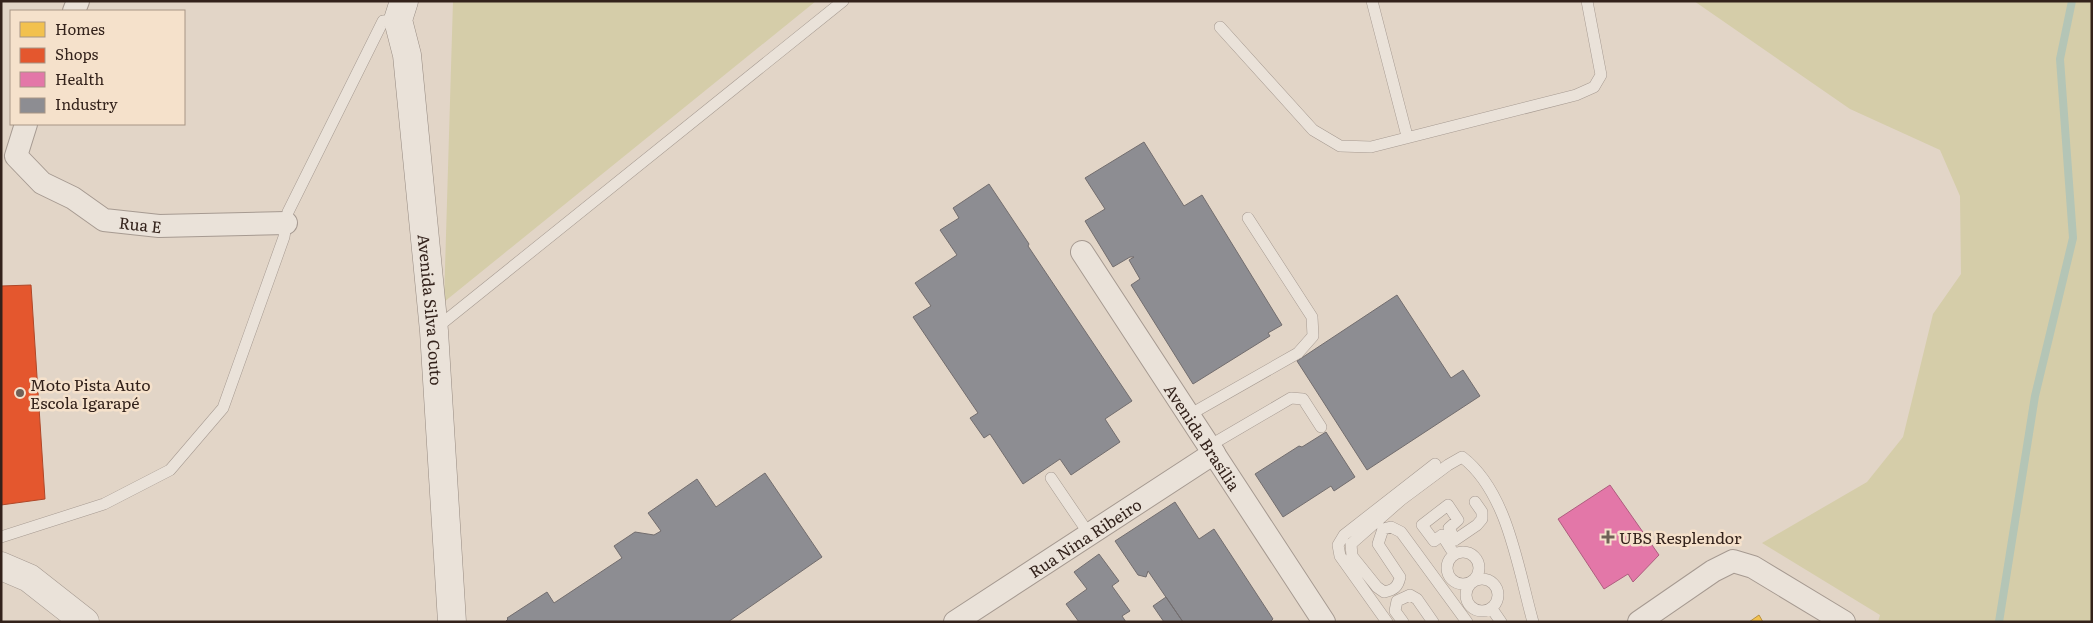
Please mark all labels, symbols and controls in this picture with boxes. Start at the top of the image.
legend [10,10,185,125]
text: Homes [55,17,105,40]
text: Shops [55,42,98,65]
text: Health [55,67,104,90]
text: Industry [55,92,118,115]
street label: Rua E [118,210,163,238]
street label: Avenida Silva Couto [413,233,449,386]
place label: Moto Pista Auto Escola Igarapé [30,372,151,414]
street label: Avenida Brasília [1159,379,1247,496]
marker: Moto Pista Auto Escola Igarapé [14,387,26,399]
street label: Rua Nina Ribeiro [1024,492,1146,583]
place label: UBS Resplendor [1619,525,1742,549]
marker: UBS Resplendor [1601,530,1615,544]

